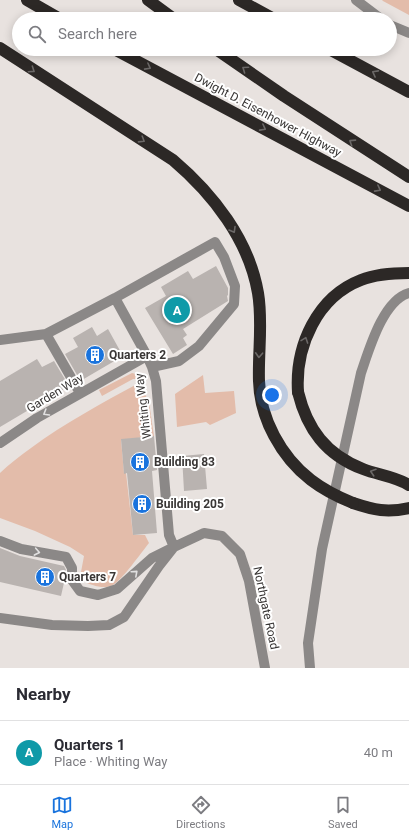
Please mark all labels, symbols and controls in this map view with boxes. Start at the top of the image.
search box [12,12,397,56]
icon: search [26,23,48,45]
text: Search here [58,25,137,43]
one-way arrow [144,63,151,70]
one-way arrow [28,65,35,72]
one-way arrow [242,67,249,74]
street label: Dwight D. Eisenhower Highway [192,70,344,160]
one-way arrow [372,71,379,78]
one-way arrow [259,124,266,131]
one-way arrow [138,135,145,143]
one-way arrow [350,139,357,146]
one-way arrow [373,185,381,192]
one-way arrow [229,226,236,233]
pin: A [164,295,190,325]
one-way arrow [301,336,309,343]
building icon: Quarters 2 [84,344,106,366]
place label: Quarters 2 [109,348,166,362]
one-way arrow [255,352,264,358]
street label: Garden Way [24,370,86,415]
street label: Whiting Way [132,372,154,440]
your location [262,385,282,405]
one-way arrow [43,408,50,415]
building icon: Building 83 [129,451,151,473]
place label: Building 83 [154,455,215,469]
one-way arrow [369,468,376,477]
building icon: Building 205 [131,493,153,515]
place label: Building 205 [156,497,224,511]
one-way arrow [34,547,40,555]
street label: Northgate Road [250,565,282,651]
building icon: Quarters 7 [34,566,56,588]
place label: Quarters 7 [59,570,116,584]
one-way arrow [130,570,138,578]
text: Nearby [16,684,71,704]
text: Quarters 1 [54,736,125,754]
text: A [25,745,33,760]
text: 40 m [364,745,393,760]
text: Place · Whiting Way [54,754,167,769]
tab: Map [51,794,73,831]
tab: Directions [176,794,225,831]
tab: Saved [328,794,358,831]

